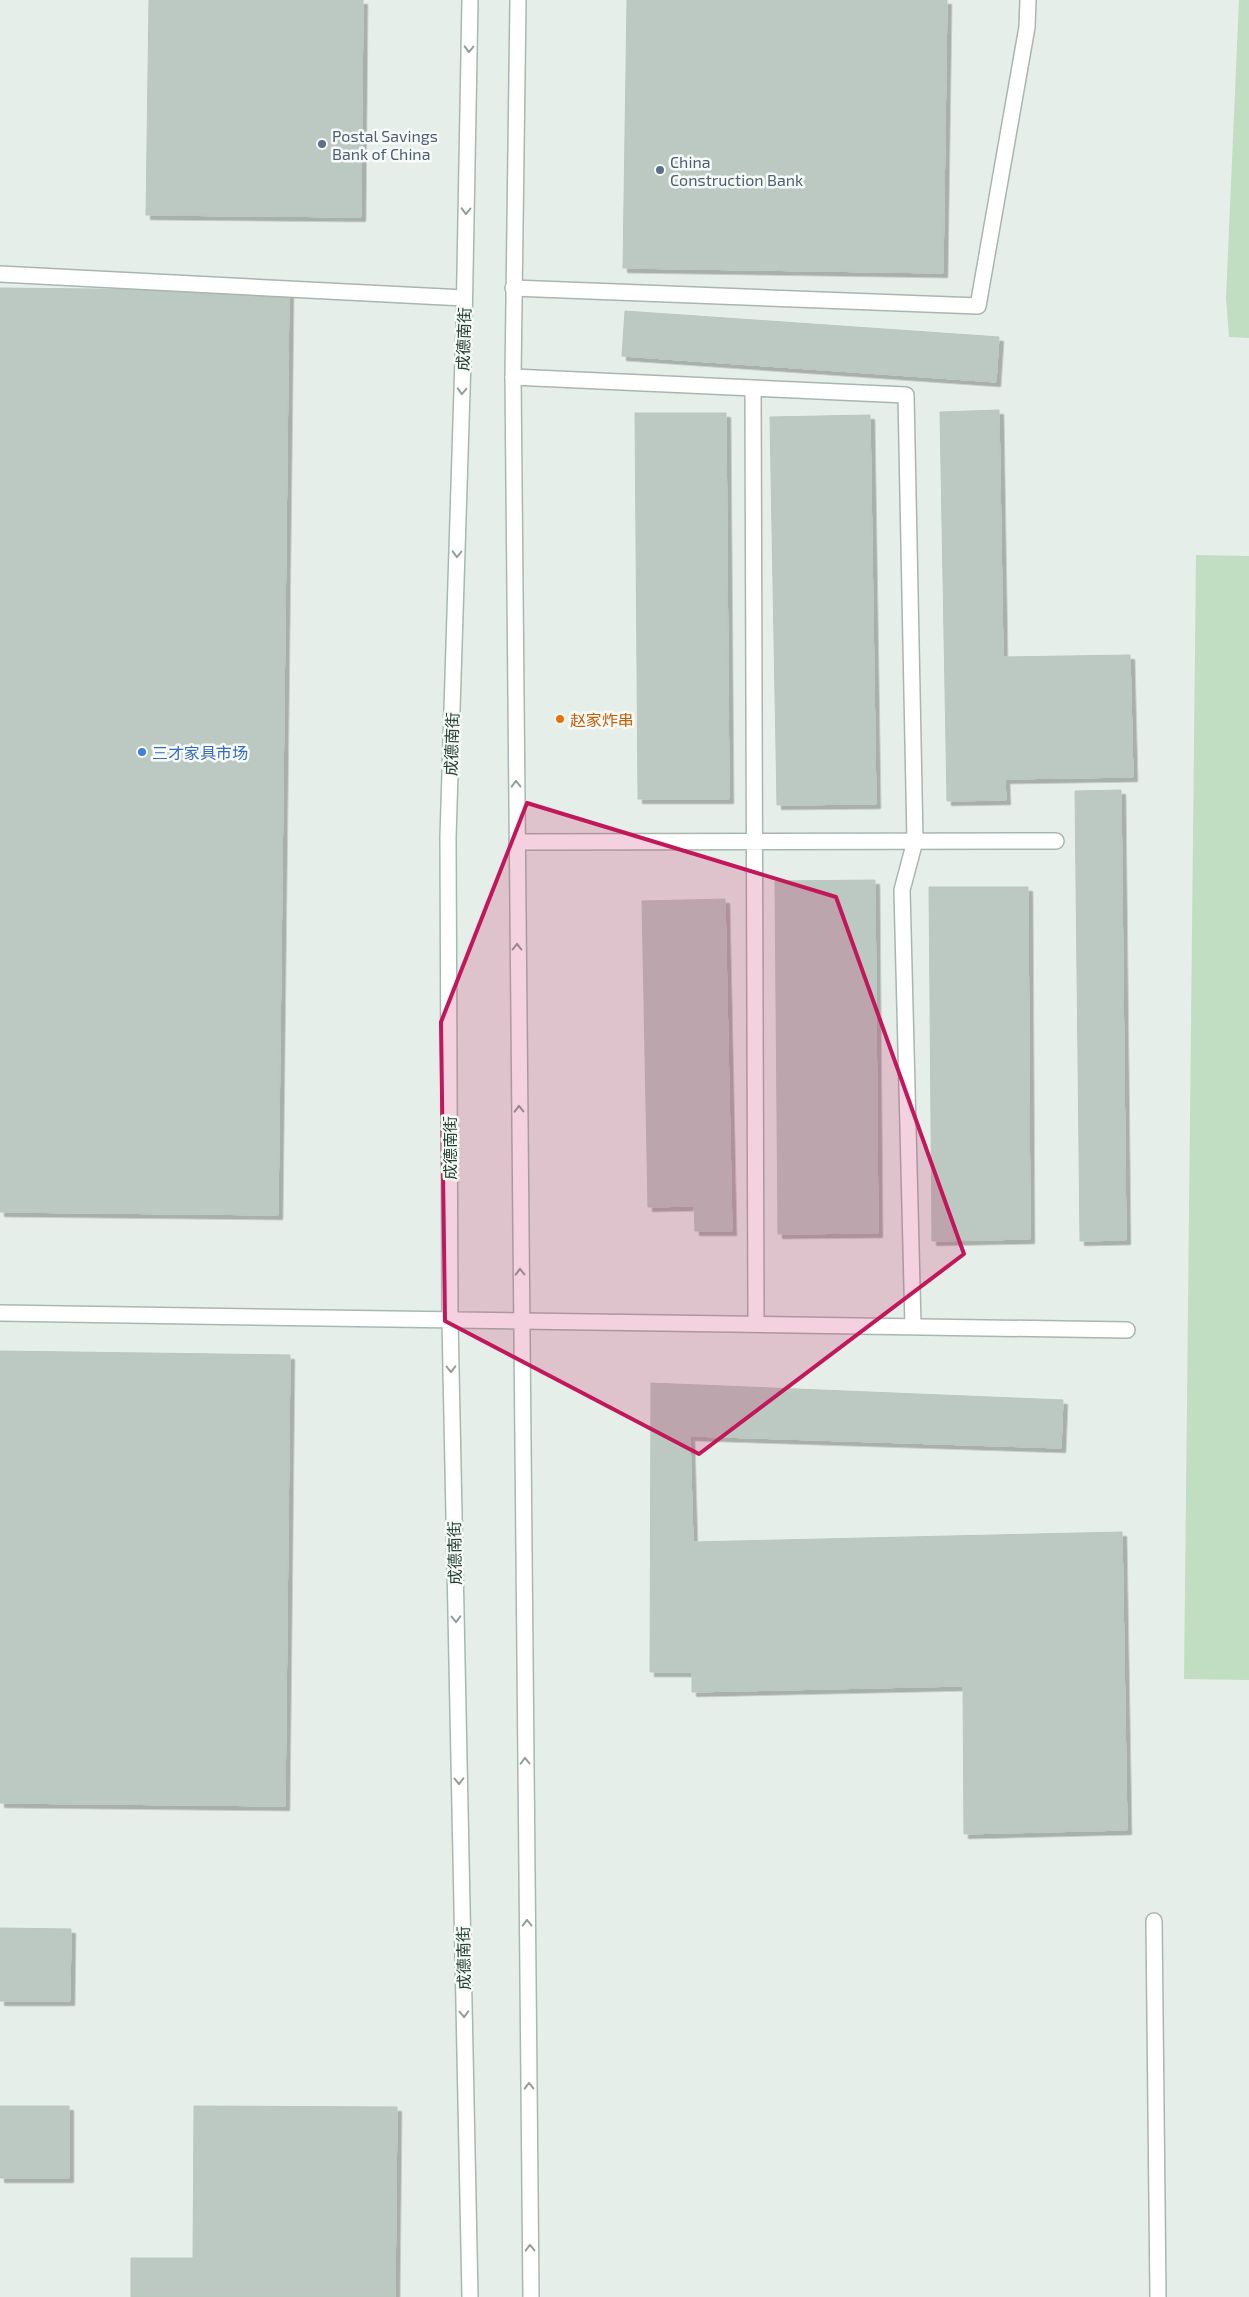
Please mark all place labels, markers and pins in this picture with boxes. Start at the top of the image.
place label: Postal Savings Bank of China [332,126,438,163]
marker: Postal Savings Bank of China [316,138,328,150]
place label: China Construction Bank [670,152,803,189]
marker: China Construction Bank [654,164,666,176]
place label: 赵家炸串 [570,710,634,729]
marker: 赵家炸串 [554,713,566,725]
place label: 三才家具市场 [152,743,248,762]
marker: 三才家具市场 [136,746,148,758]

